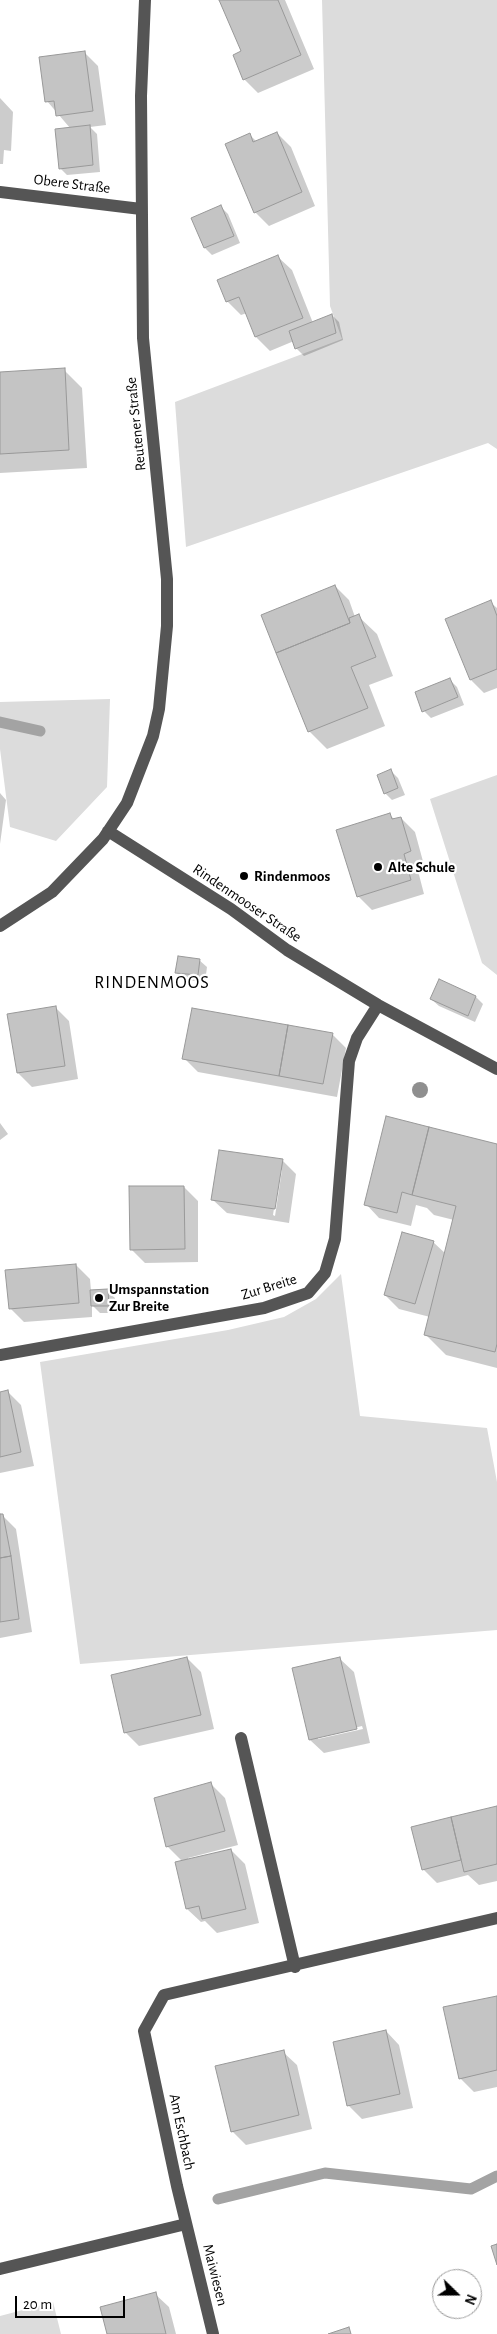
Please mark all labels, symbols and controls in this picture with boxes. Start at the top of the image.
street label: Obere Straße [33,170,111,198]
street label: Reutener Straße [122,376,150,472]
place label: Alte Schule [388,858,455,876]
street label: Rindenmooser Straße [189,860,305,946]
marker: Alte Schule [372,861,384,873]
place label: Rindenmoos [254,867,330,885]
marker: Rindenmoos [238,870,250,882]
district label: RINDENMOOS [93,972,211,994]
street label: Zur Breite [239,1270,299,1304]
place label: Umspannstation Zur Breite [109,1280,209,1315]
marker: Umspannstation Zur Breite [93,1292,105,1304]
street label: Am Eschbach [165,2092,199,2172]
street label: Maiwiesen [199,2242,231,2308]
north arrow [432,2269,482,2319]
scale bar [18,2286,128,2318]
text: N [462,2292,478,2306]
text: 20 m [23,2297,52,2312]

